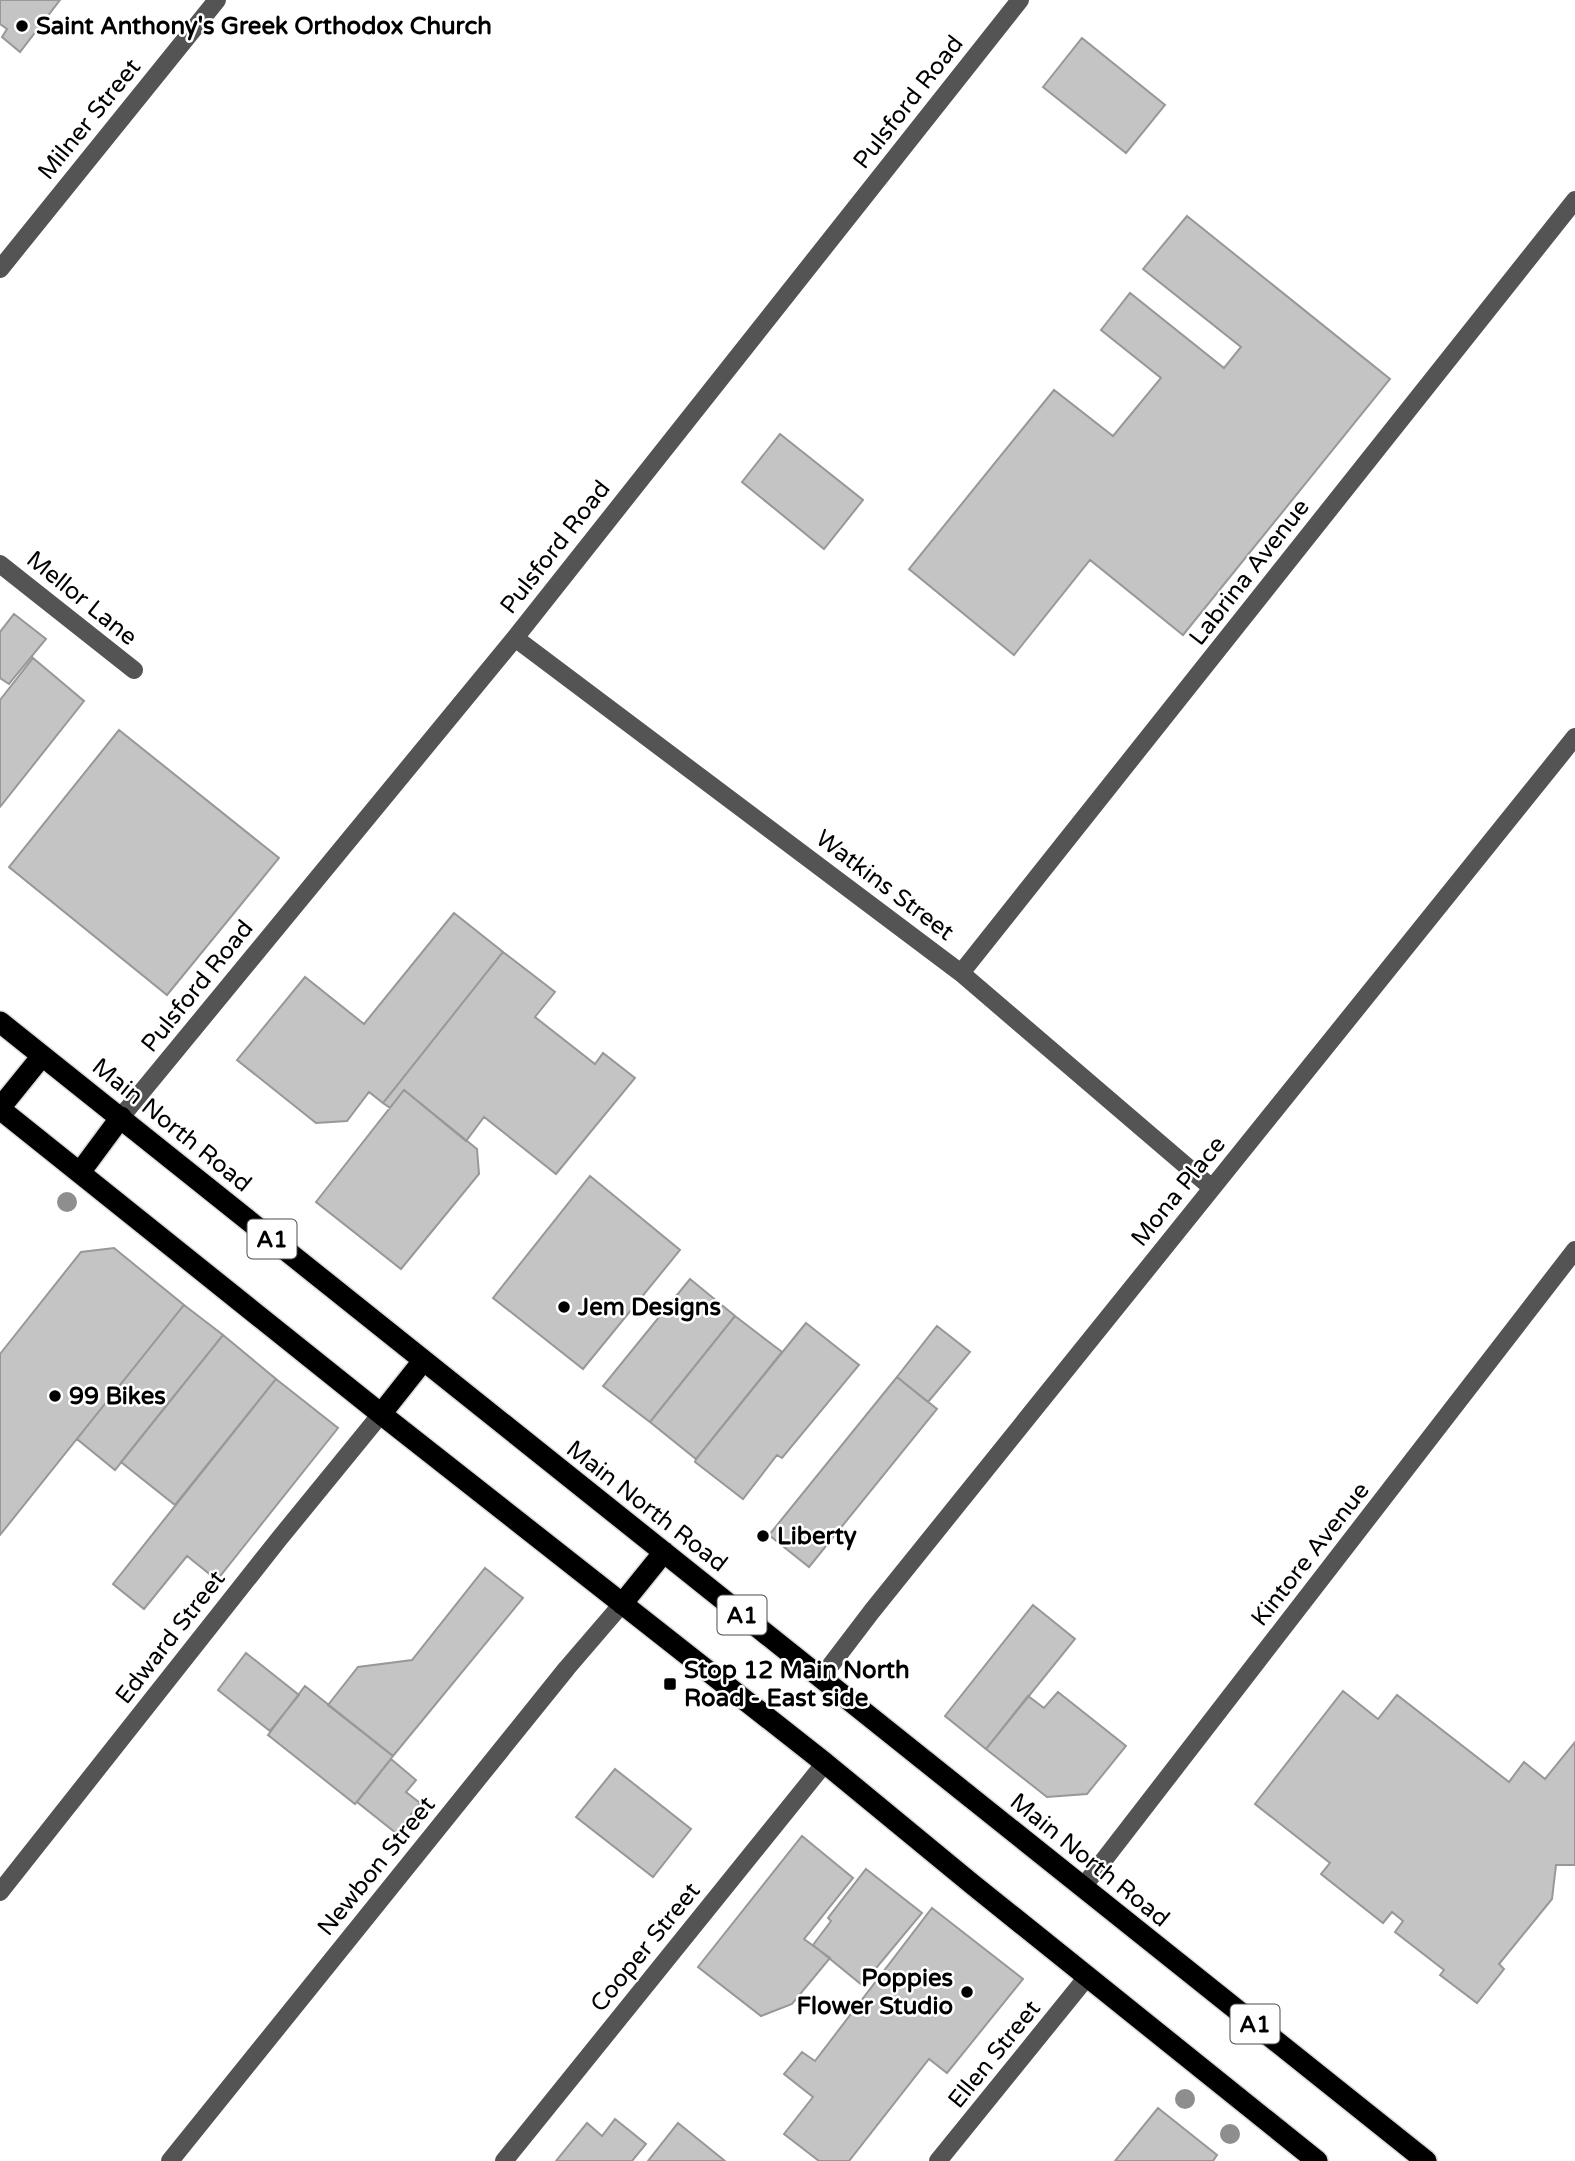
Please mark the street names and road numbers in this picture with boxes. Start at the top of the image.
street label: Pulsford Road [847,30,970,175]
street label: Milner Street [32,53,147,186]
street label: Pulsford Road [494,475,617,620]
street label: Labrina Avenue [1183,493,1316,651]
street label: Mellor Lane [21,545,143,652]
street label: Watkins Street [810,824,960,947]
street label: Pulsford Road [135,914,260,1058]
street label: Main North Road [86,1052,257,1199]
street label: Mona Place [1125,1130,1232,1252]
road number: A1 [247,1220,296,1258]
street label: Main North Road [560,1434,733,1578]
street label: Kintore Avenue [1245,1477,1376,1632]
street label: Edward Street [109,1565,231,1710]
road number: A1 [718,1596,766,1634]
street label: Main North Road [1004,1787,1175,1934]
street label: Newbon Street [311,1791,441,1942]
street label: Cooper Street [584,1877,706,2018]
street label: Ellen Street [942,1995,1047,2114]
road number: A1 [1230,2005,1280,2044]

